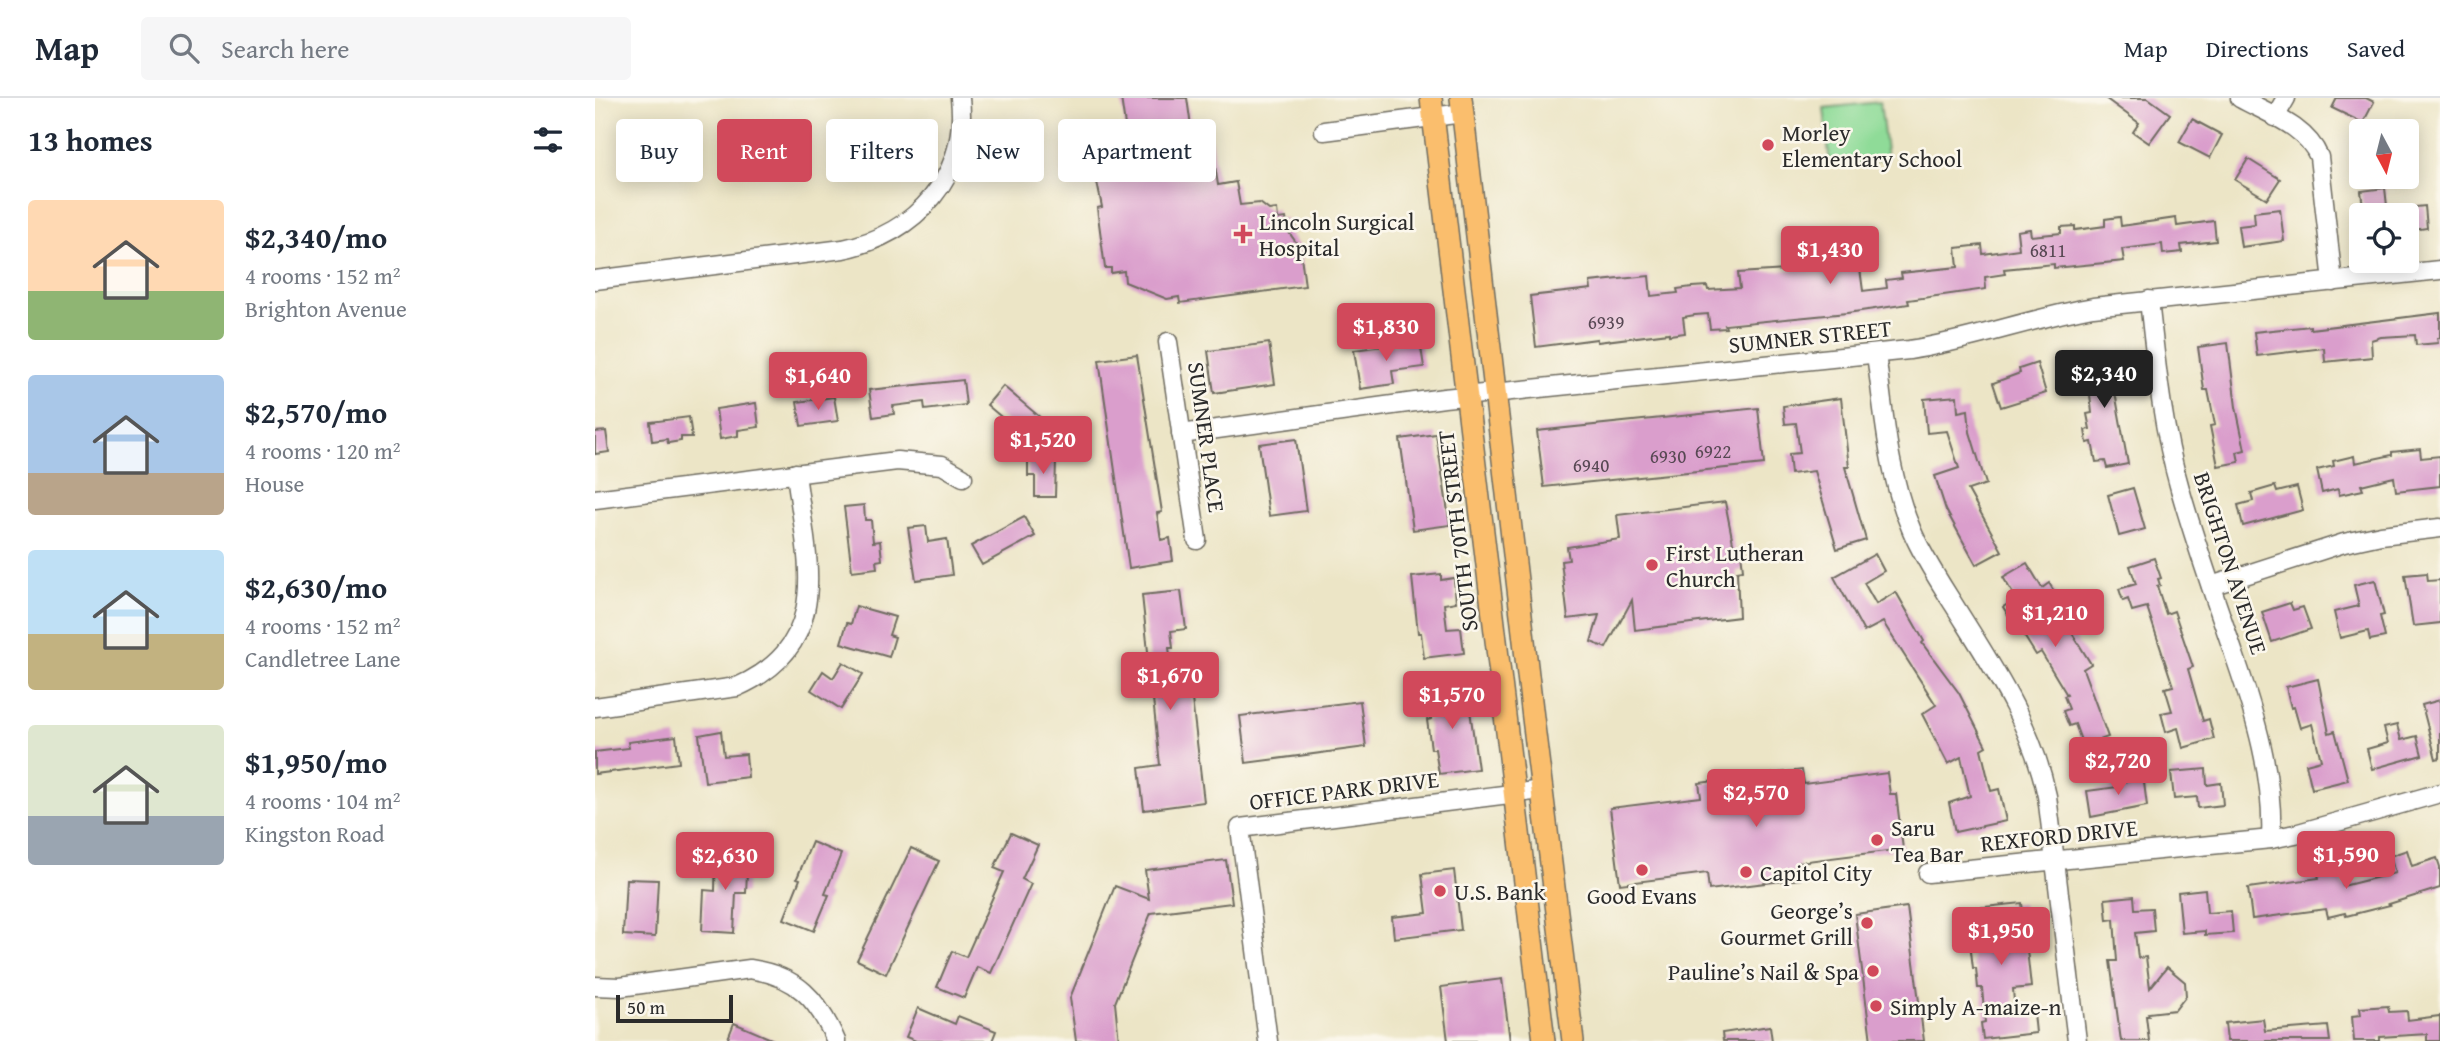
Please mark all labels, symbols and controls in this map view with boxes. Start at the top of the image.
search box [141,17,631,80]
text: Map [35,24,99,72]
icon: search [165,29,203,67]
text: Search here [221,29,349,68]
text: Map [2124,31,2168,66]
text: Directions [2206,31,2309,66]
text: Saved [2347,31,2405,66]
place label: Morley Elementary School [1782,116,1962,175]
text: 13 homes [28,118,153,162]
chip: Buy [616,119,703,182]
chip: Rent [717,119,812,182]
chip: Filters [826,119,938,182]
chip: New [952,119,1044,182]
chip: Apartment [1058,119,1216,182]
north arrow [2349,119,2419,189]
map controls [2349,119,2419,273]
icon: filters [529,121,567,159]
marker: Morley Elementary School [1760,137,1776,153]
button: locate [2349,203,2419,273]
place label: Lincoln Surgical Hospital [1259,205,1415,264]
text: $2,340/mo [245,215,387,259]
marker: Lincoln Surgical Hospital [1233,224,1253,244]
pin: $1,430 [1773,226,1887,286]
icon: home [84,228,168,312]
text: $1,430 [1797,232,1863,265]
house number: 6811 [2030,236,2066,264]
text: 4 rooms · 152 m² [245,259,400,292]
text: Brighton Avenue [245,292,407,325]
pin: $1,830 [1329,303,1443,363]
house number: 6939 [1588,308,1624,336]
text: $1,830 [1353,309,1419,342]
street label: SUMNER STREET [1727,311,1893,361]
pin: $2,340 [2047,350,2161,410]
pin: $1,640 [761,352,875,412]
text: $2,340 [2071,356,2137,389]
text: $1,640 [785,358,851,391]
street label: SUMNER PLACE [1180,360,1234,514]
text: $2,570/mo [245,390,387,434]
icon: home [84,403,168,487]
pin: $1,520 [986,416,1100,476]
text: $1,520 [1010,422,1076,455]
street label: SOUTH 70TH STREET [1428,428,1486,633]
text: 4 rooms · 120 m² [245,434,400,467]
house number: 6922 [1695,437,1731,465]
house number: 6930 [1650,442,1686,470]
house number: 6940 [1573,451,1609,479]
text: House [245,467,304,500]
street label: BRIGHTON AVENUE [2186,468,2276,658]
place label: First Lutheran Church [1666,536,1804,595]
marker: First Lutheran Church [1644,557,1660,573]
text: $2,630/mo [245,565,387,609]
icon: home [84,578,168,662]
pin: $1,210 [1998,589,2112,649]
text: $1,210 [2022,595,2088,628]
text: 4 rooms · 152 m² [245,609,400,642]
text: Candletree Lane [245,642,401,675]
pin: $1,670 [1113,652,1227,712]
text: $1,670 [1137,658,1203,691]
pin: $1,570 [1395,672,1509,731]
text: $1,570 [1419,677,1485,710]
pin: $2,720 [2061,738,2175,797]
text: $1,950/mo [245,740,387,784]
text: $2,720 [2085,743,2151,776]
icon: home [84,753,168,837]
street label: OFFICE PARK DRIVE [1247,762,1441,818]
pin: $2,570 [1699,770,1813,829]
text: $2,570 [1723,775,1789,808]
text: 4 rooms · 104 m² [245,784,400,817]
street label: REXFORD DRIVE [1979,810,2139,860]
place label: Saru Tea Bar [1891,811,1964,870]
text: Kingston Road [245,817,385,850]
pin: $2,630 [668,832,782,892]
marker: Saru Tea Bar [1869,832,1885,848]
pin: $1,590 [2289,832,2403,891]
text: $1,590 [2313,837,2379,870]
text: $2,630 [692,838,758,871]
place label: Capitol City [1760,856,1873,889]
marker: Good Evans [1634,862,1650,878]
marker: Capitol City [1738,864,1754,880]
place label: U.S. Bank [1454,875,1545,908]
place label: Good Evans [1587,879,1697,912]
marker: U.S. Bank [1432,883,1448,899]
place label: George’s Gourmet Grill [1721,894,1853,953]
pin: $1,950 [1944,908,2058,967]
text: $1,950 [1968,913,2034,946]
marker: George’s Gourmet Grill [1859,915,1875,931]
place label: Pauline’s Nail & Spa [1668,955,1859,988]
marker: Pauline’s Nail & Spa [1865,963,1881,979]
place label: Simply A-maize-n [1890,990,2062,1023]
scale bar [616,992,733,1024]
text: 50 m [627,993,665,1021]
marker: Simply A-maize-n [1868,998,1884,1014]

